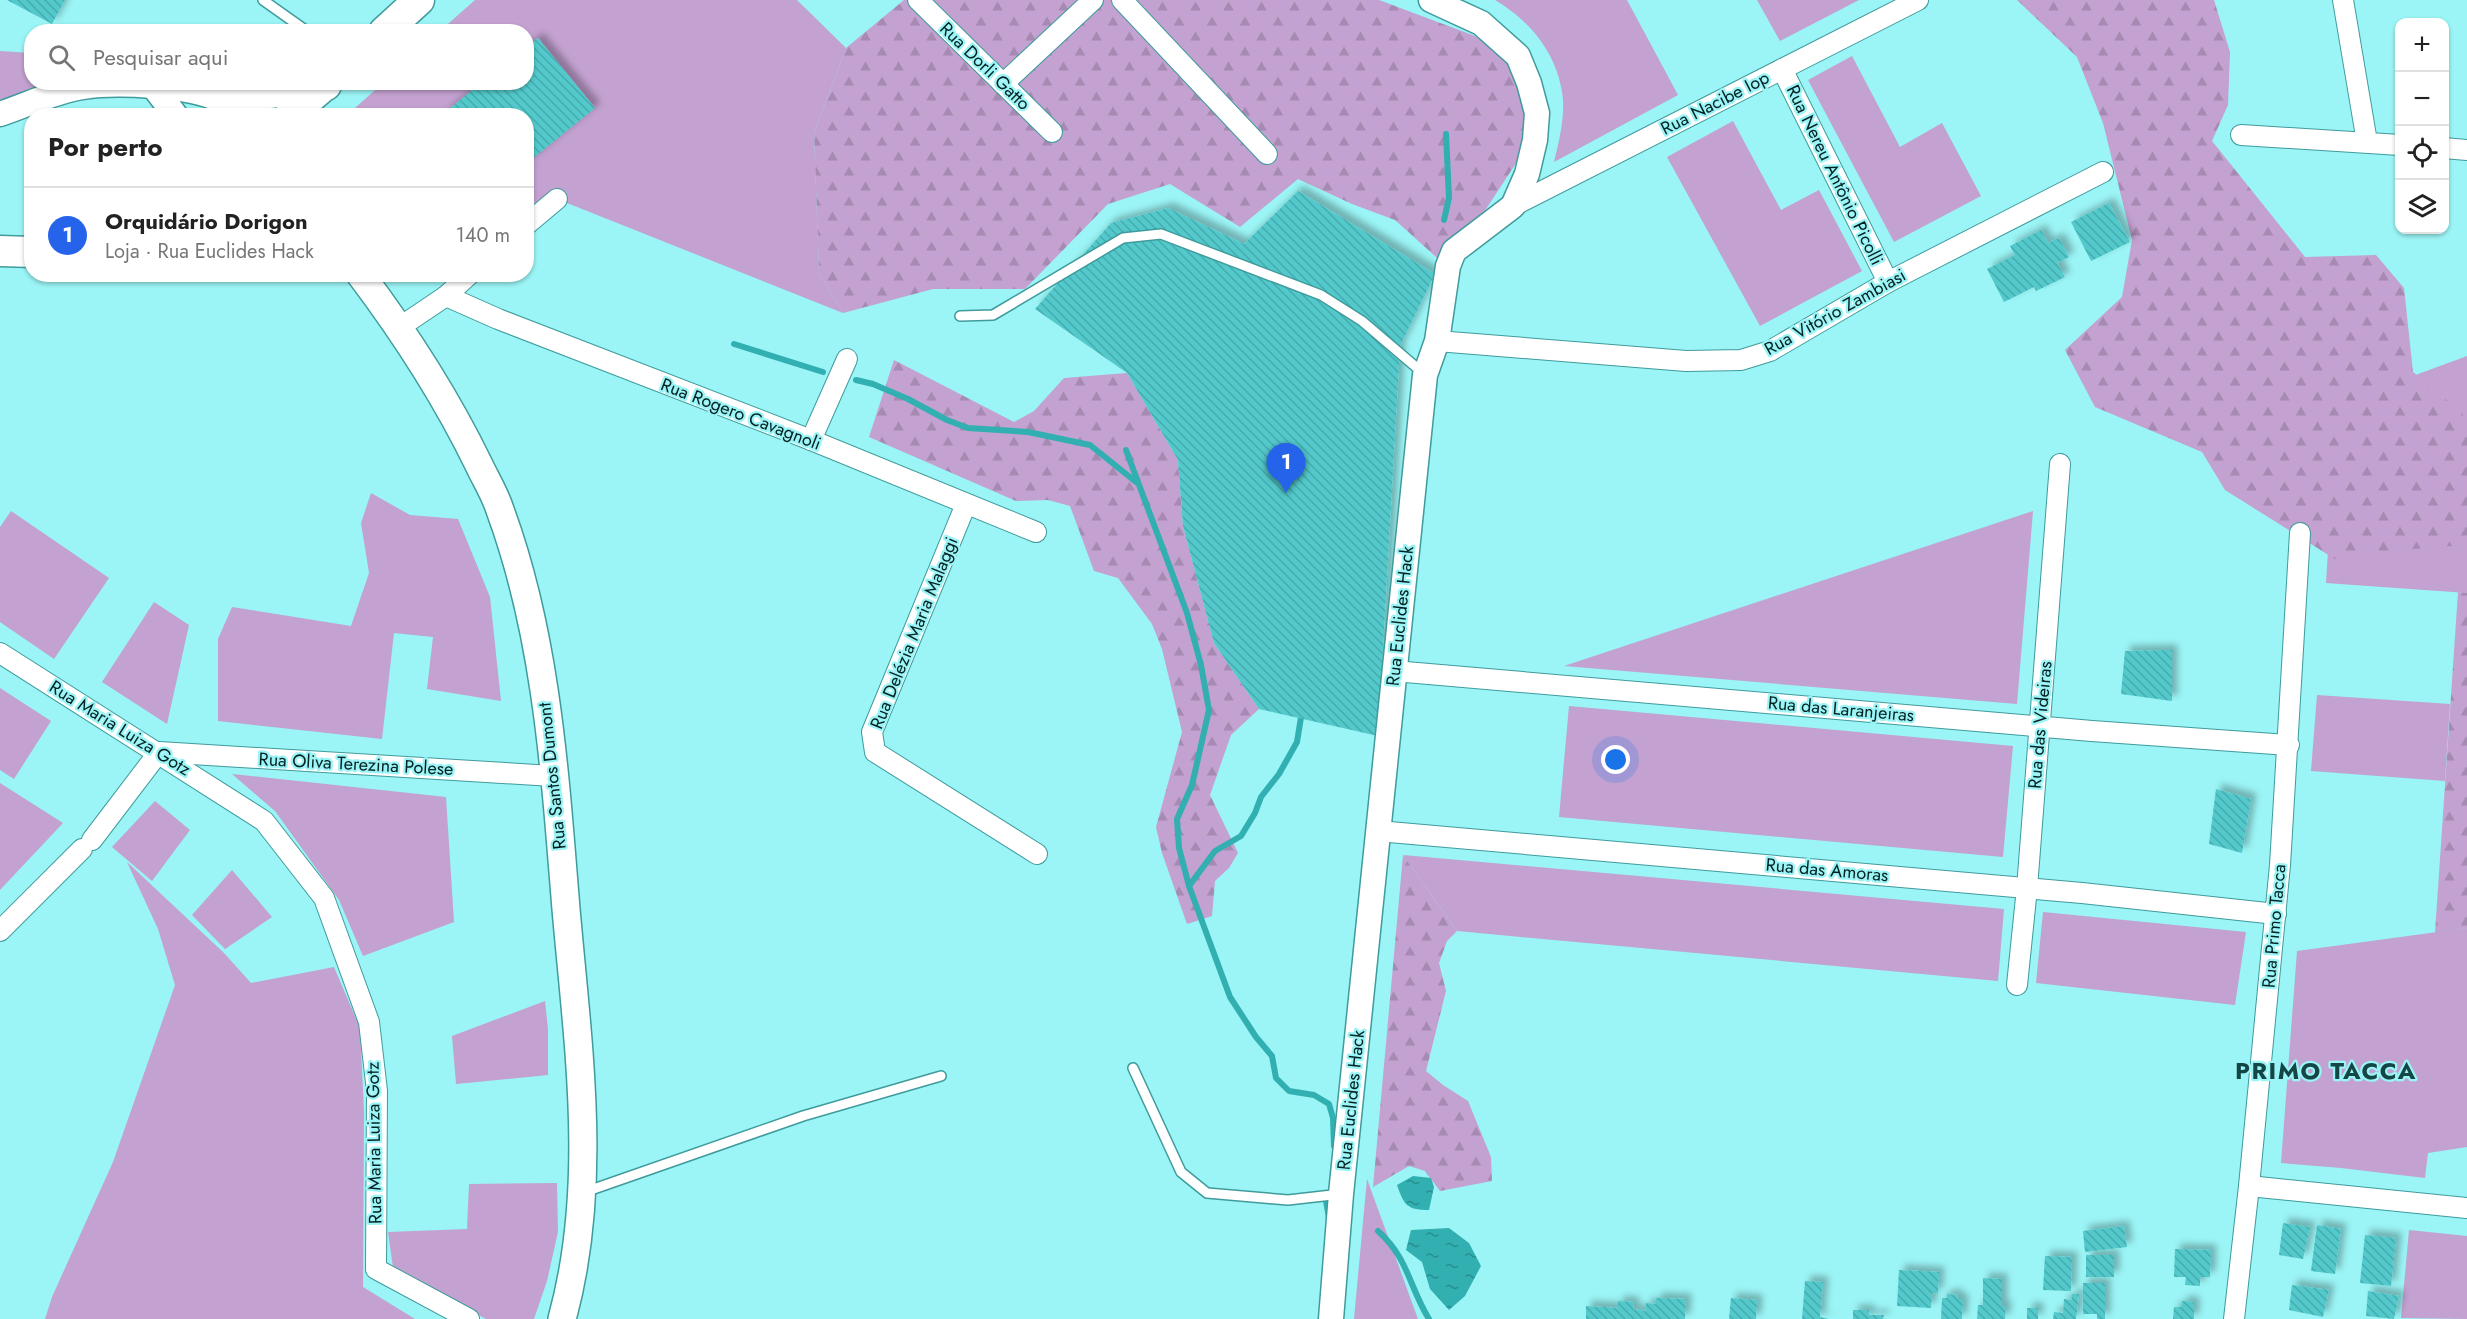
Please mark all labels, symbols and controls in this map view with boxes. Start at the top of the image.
street label: Rua Dorli Gatto [934,16,1036,116]
map controls [2395,18,2449,234]
button: + [2395,18,2449,72]
search box [24,24,534,90]
icon: search [45,41,78,74]
text: Pesquisar aqui [93,41,228,73]
street label: Rua Nacibe Iop [1656,64,1774,142]
button: − [2395,72,2449,126]
street label: Rua Nereu Antônio Picolli [1780,80,1890,270]
button: locate [2395,126,2449,180]
text: Por perto [48,128,162,166]
button: layers [2395,180,2449,234]
text: Orquidário Dorigon [105,205,308,237]
text: 1 [62,221,73,250]
text: 140 m [456,221,510,250]
text: Loja · Rua Euclides Hack [105,237,314,266]
street label: Rua Vitório Zambiasi [1759,262,1911,362]
street label: Rua Rogero Cavagnoli [657,371,825,457]
pin: 1 [1266,444,1306,493]
street label: Rua Delézia Maria Malaggi [864,533,964,733]
street label: Rua Euclides Hack [1380,545,1420,687]
street label: Rua das Videiras [2021,660,2059,790]
street label: Rua Maria Luiza Gotz [44,674,196,782]
street label: Rua das Laranjeiras [1767,690,1915,728]
street label: Rua Santos Dumont [531,701,573,851]
your location [1601,745,1630,774]
street label: Rua Oliva Terezina Polese [258,746,454,782]
street label: Rua das Amoras [1765,852,1889,888]
street label: Rua Primo Tacca [2256,863,2292,989]
street label: Rua Euclides Hack [1331,1029,1371,1171]
district label: PRIMO TACCA [2235,1053,2417,1088]
street label: Rua Maria Luiza Gotz [360,1061,388,1224]

